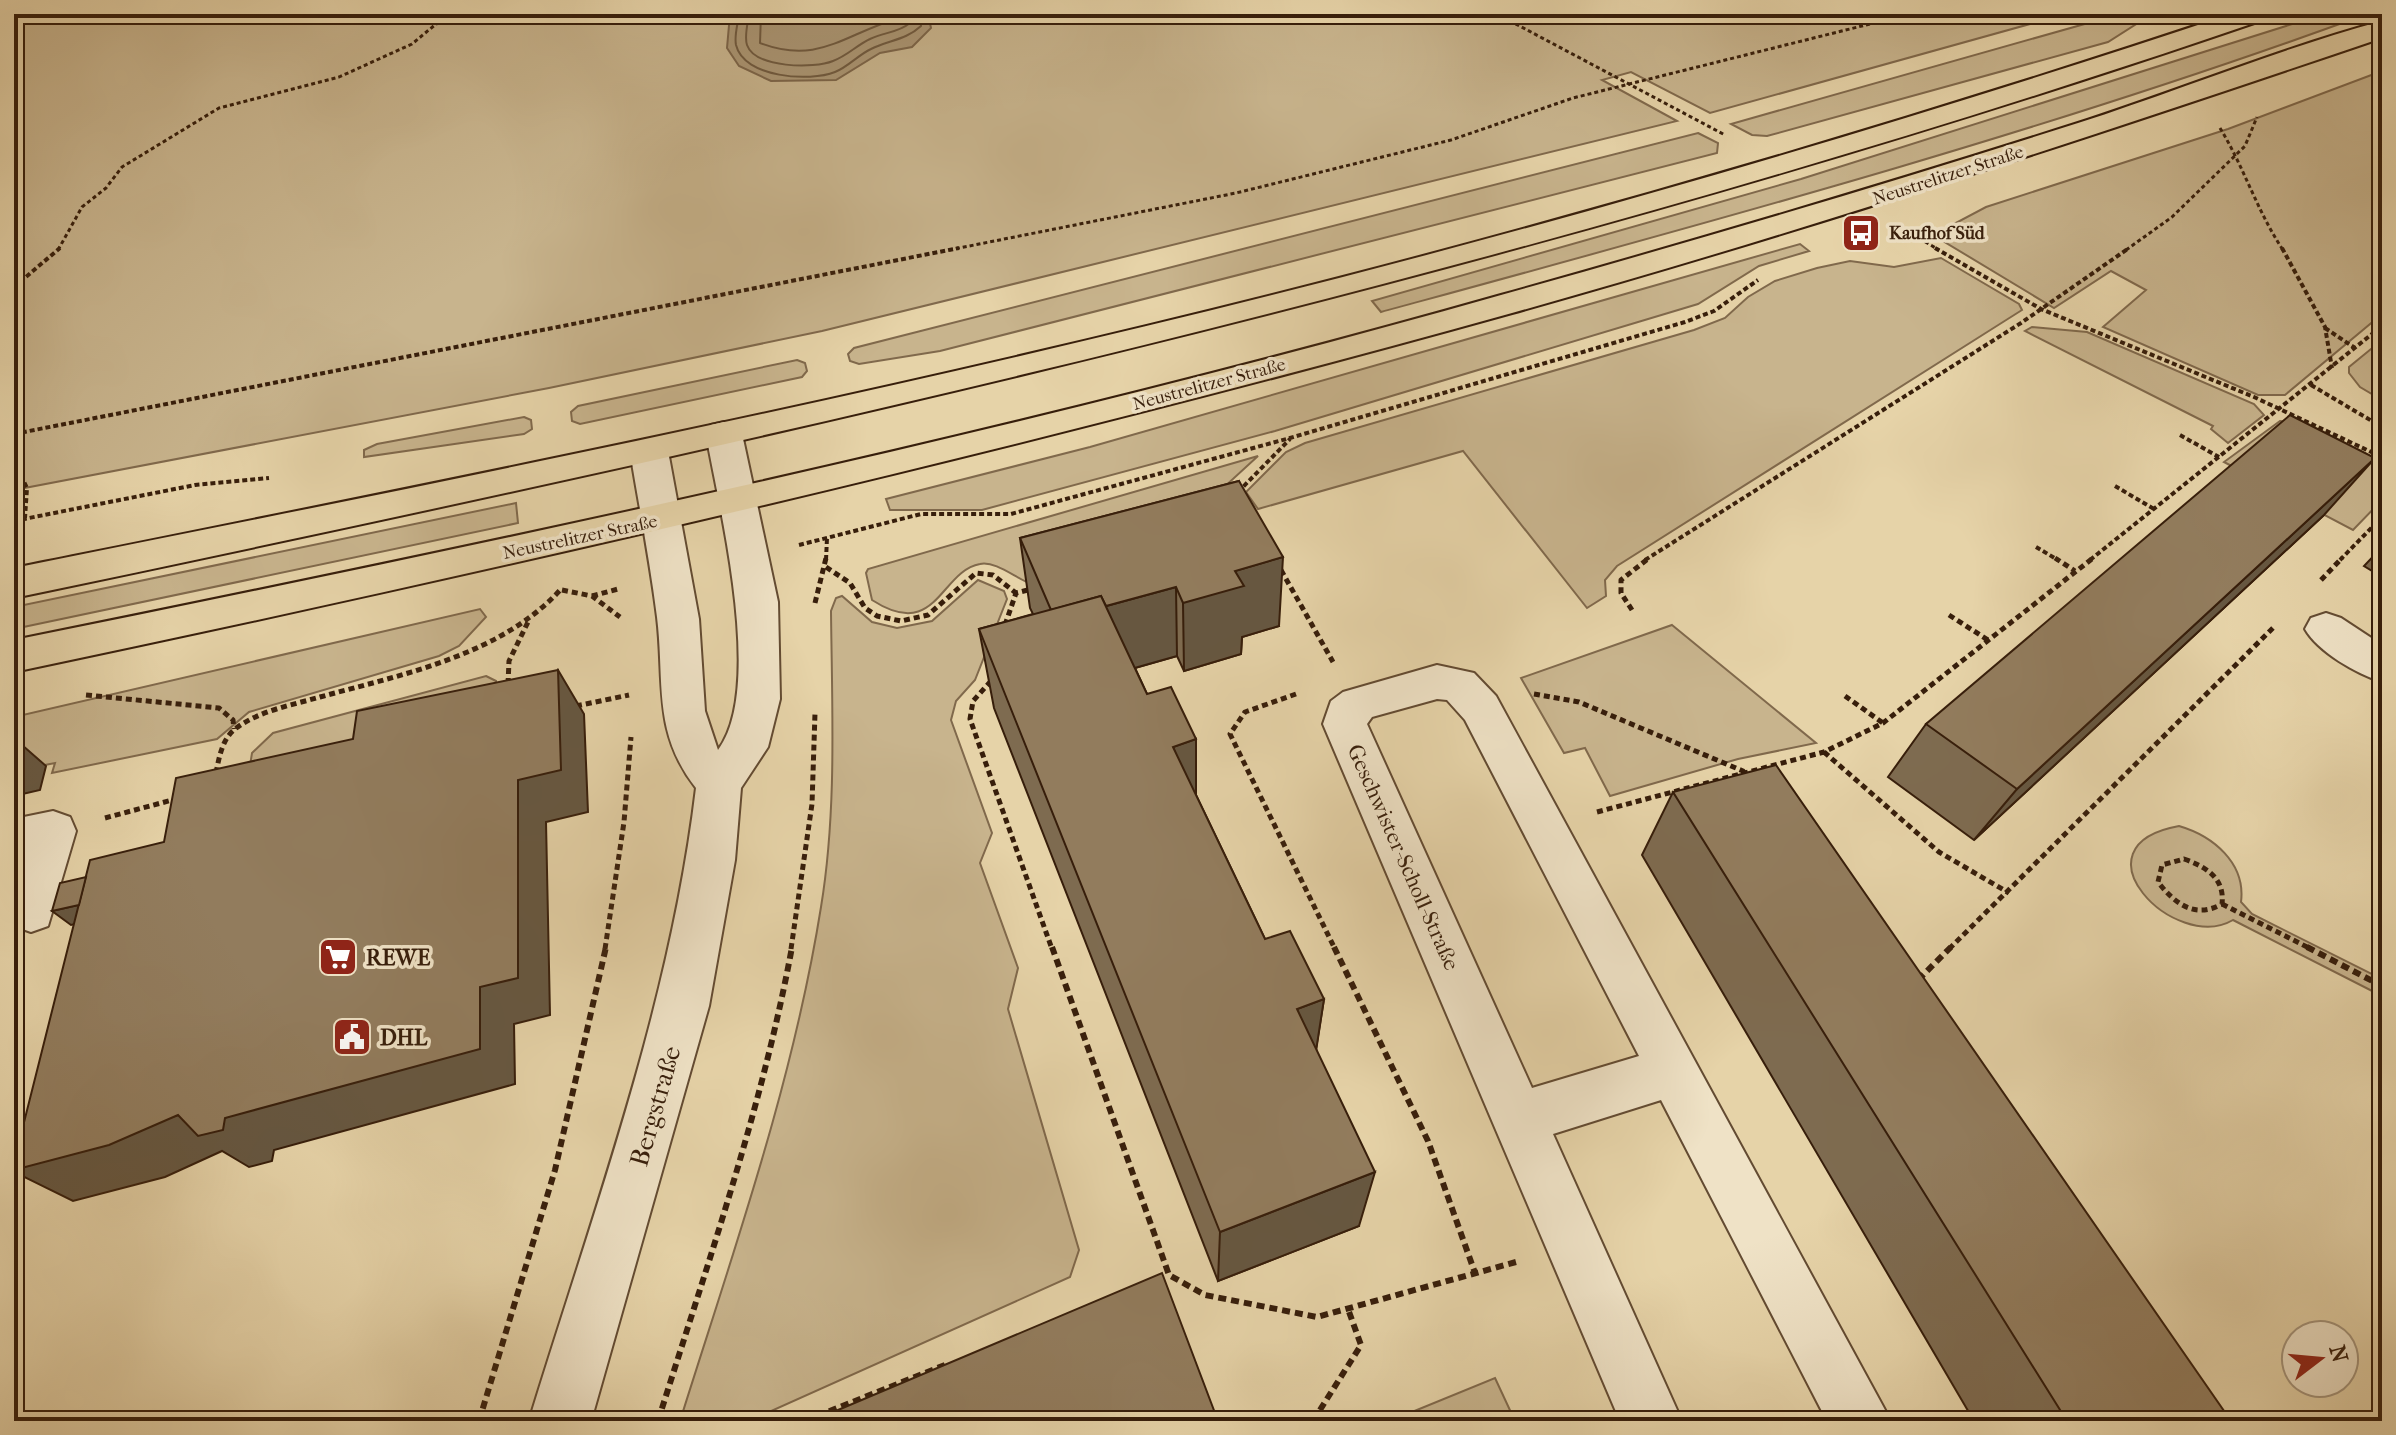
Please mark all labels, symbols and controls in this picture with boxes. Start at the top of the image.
street label: Neustrelitzer Straße [1870,141,2026,210]
bus stop icon: Kaufhof Süd [1840,212,1882,254]
place label: Kaufhof Süd [1889,223,1986,244]
street label: Neustrelitzer Straße [1130,354,1288,415]
street label: Neustrelitzer Straße [501,511,659,564]
street label: Geschwister-Scholl-Straße [1341,740,1465,975]
supermarket icon: REWE [317,936,359,978]
place label: REWE [366,945,431,971]
public building icon: DHL [331,1016,373,1058]
place label: DHL [380,1025,428,1051]
street label: Bergstraße [624,1042,687,1170]
north arrow [2280,1319,2360,1399]
text: N [2323,1342,2353,1366]

